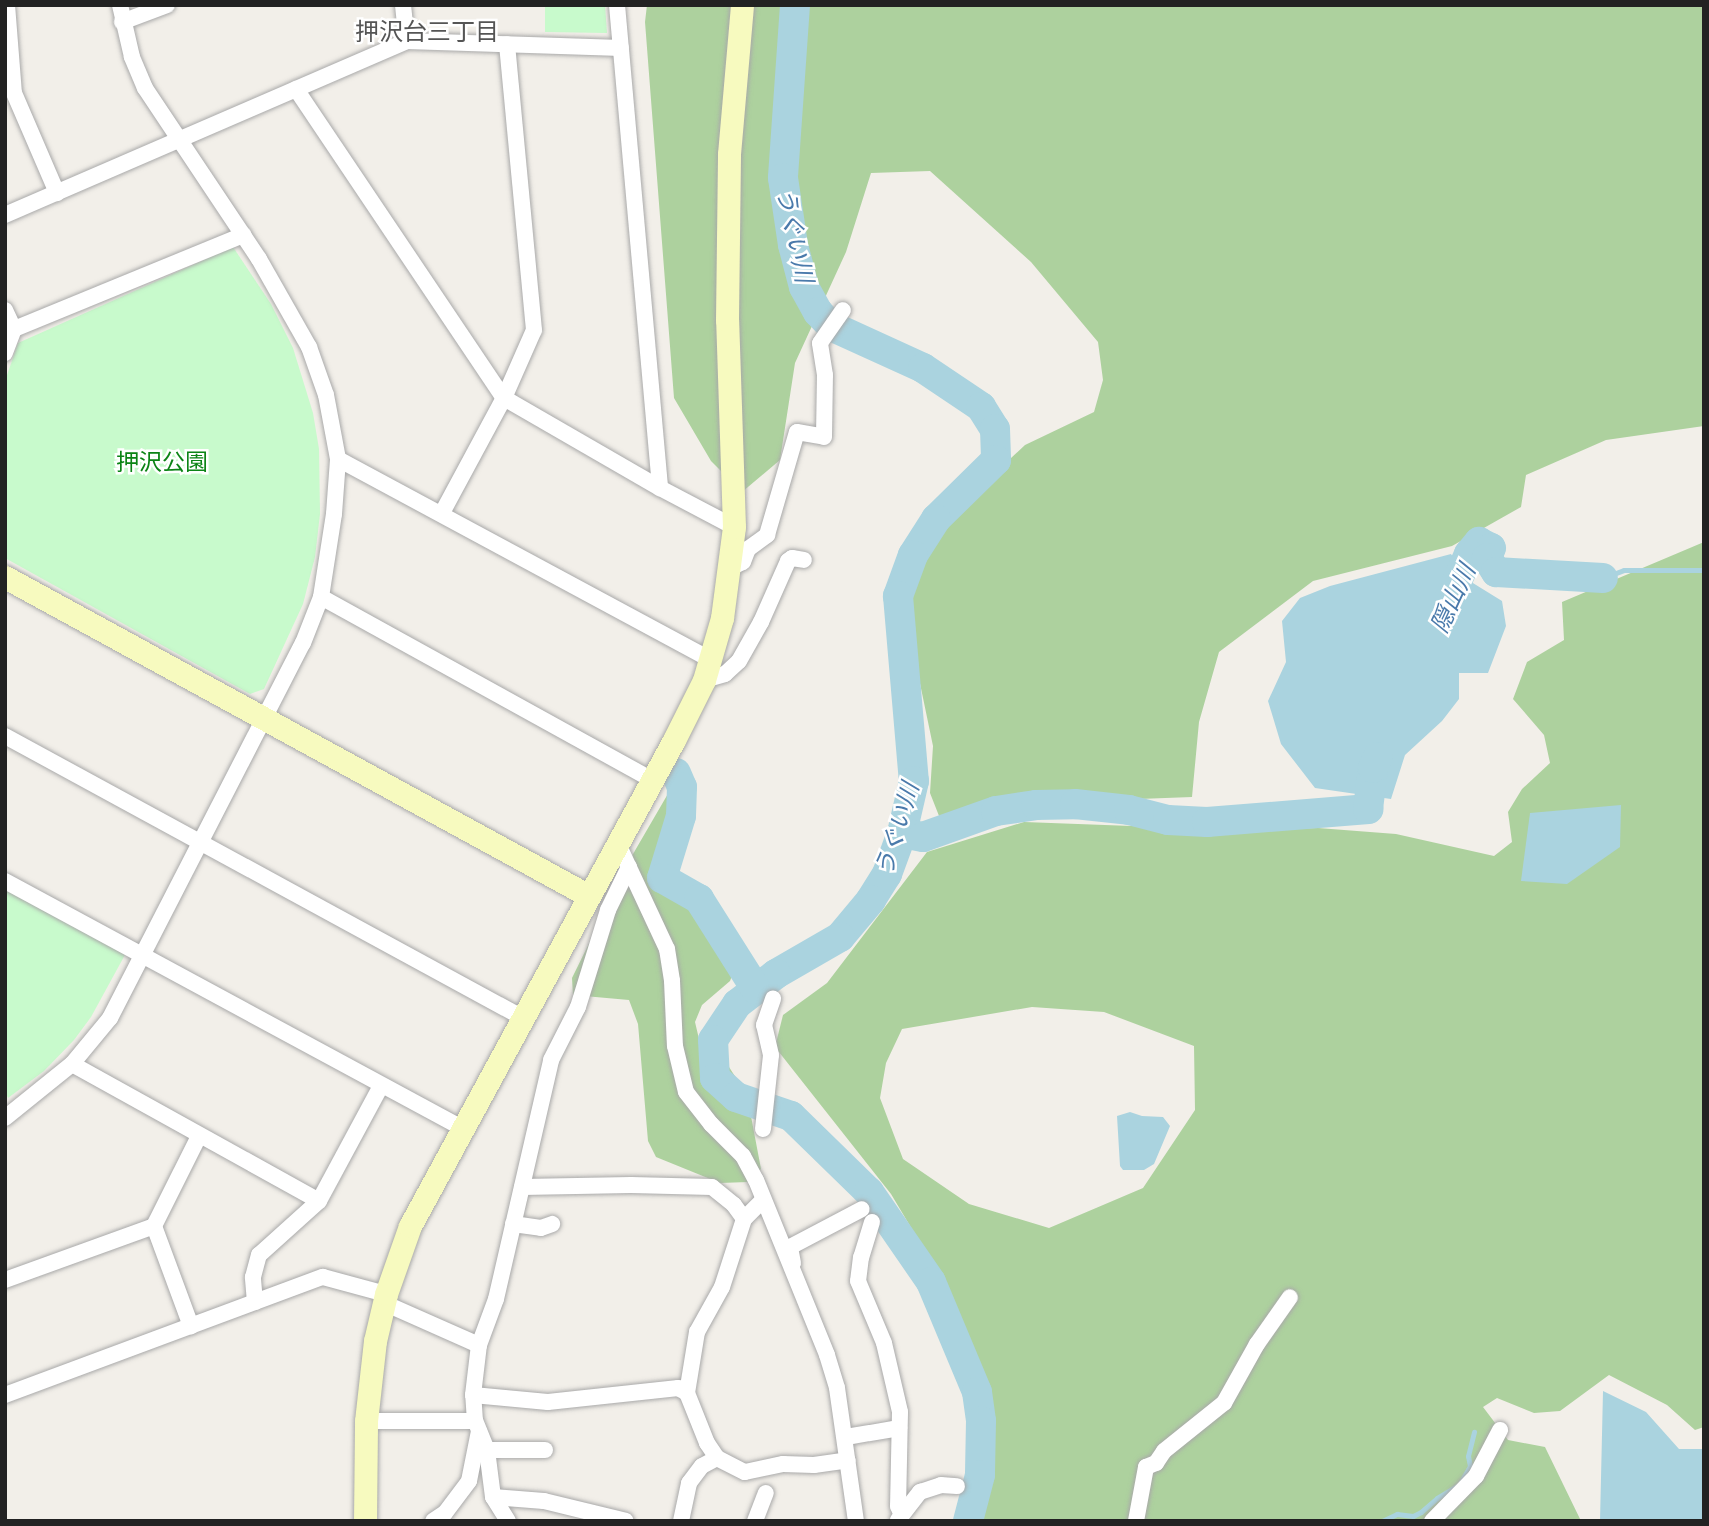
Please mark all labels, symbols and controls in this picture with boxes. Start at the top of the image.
district label: 押沢台三丁目 [355,17,499,45]
water label: うぐい川 [772,185,820,285]
park label: 押沢公園 [116,447,208,475]
water label: 隠山川 [1424,559,1480,637]
water label: うぐい川 [868,779,924,879]

